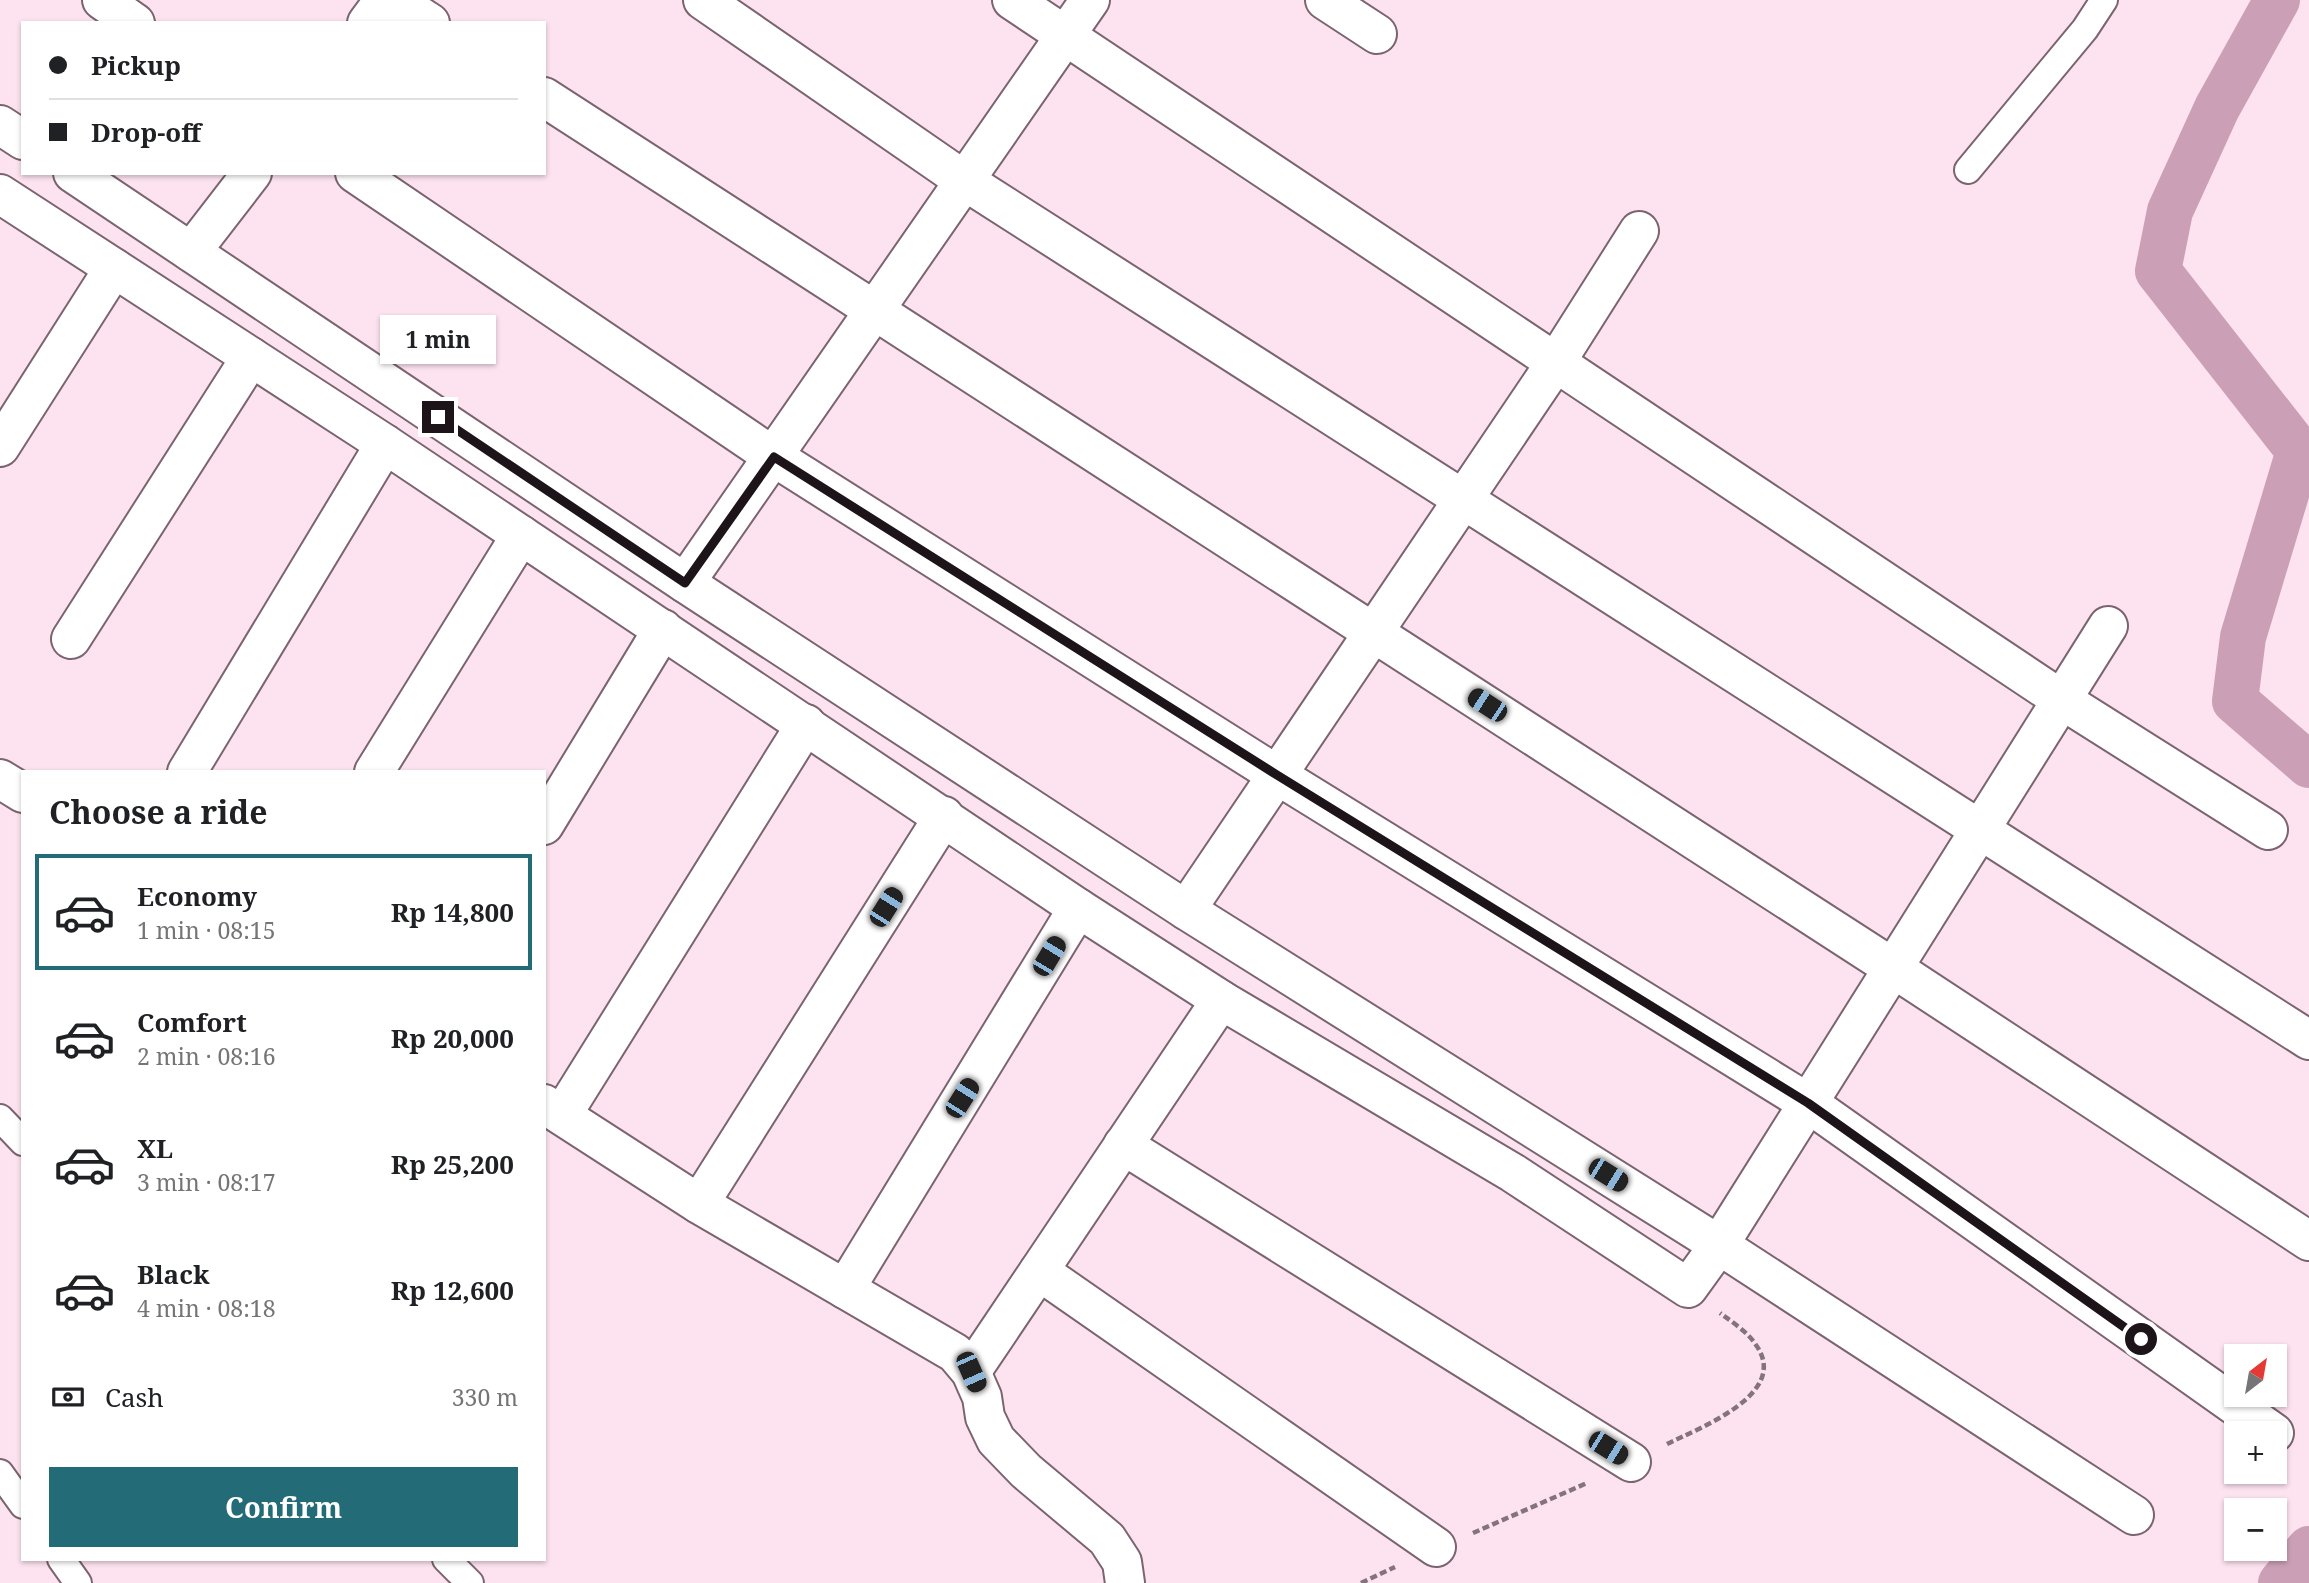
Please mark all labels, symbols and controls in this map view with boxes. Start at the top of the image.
text: Pickup [91,47,181,83]
text: Drop-off [91,114,201,150]
callout: 1 min [380,316,496,364]
text: 1 min [405,323,471,355]
route end [422,401,454,433]
car [1464,685,1511,725]
text: Choose a ride [49,790,268,833]
text: Economy [137,878,257,914]
icon: car [53,881,116,944]
car [866,884,907,930]
text: Rp 14,800 [391,894,514,930]
text: 1 min · 08:15 [137,914,275,946]
car [1030,933,1069,979]
text: Comfort [137,1004,247,1040]
icon: car [53,1007,116,1070]
text: Rp 20,000 [391,1020,514,1056]
text: 2 min · 08:16 [137,1040,275,1072]
car [942,1075,983,1121]
text: XL [137,1130,173,1166]
icon: car [53,1133,116,1196]
text: Rp 25,200 [391,1146,514,1182]
car [1585,1155,1632,1195]
text: 3 min · 08:17 [137,1166,275,1198]
text: Black [137,1256,210,1292]
icon: car [53,1259,116,1322]
text: Rp 12,600 [391,1272,514,1308]
text: 4 min · 08:18 [137,1292,275,1324]
route start [2125,1323,2157,1355]
north arrow [2224,1344,2287,1407]
map controls [2224,1344,2287,1561]
car [953,1349,990,1395]
icon: cash [49,1378,87,1416]
text: Cash [105,1379,164,1415]
text: 330 m [452,1381,518,1413]
button: + [2224,1421,2287,1484]
car [1585,1428,1632,1468]
button: Confirm [49,1467,518,1547]
button: − [2224,1498,2287,1561]

